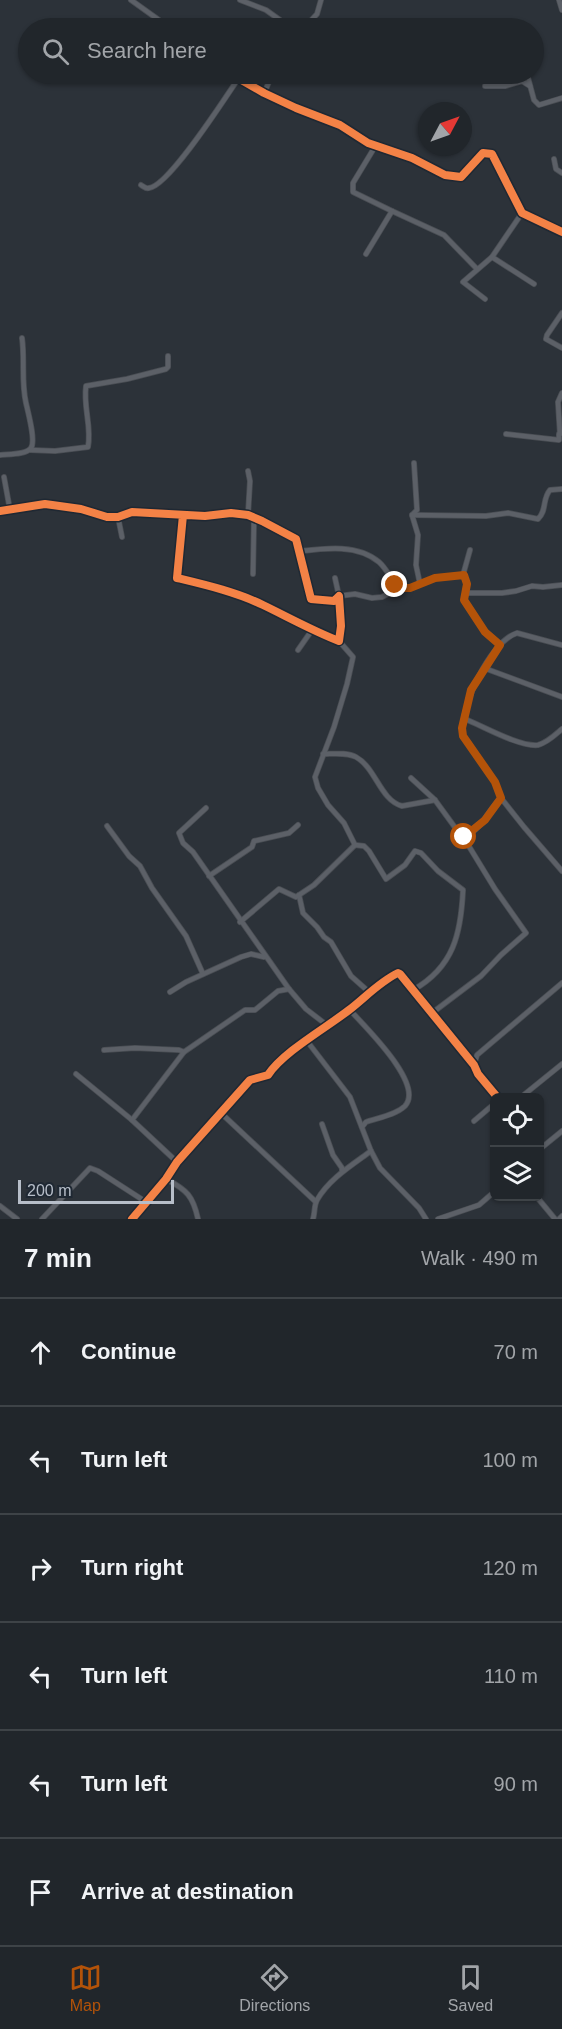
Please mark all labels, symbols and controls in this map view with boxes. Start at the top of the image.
search box [18,18,544,84]
icon: search [39,35,72,68]
text: Search here [87,38,207,63]
north arrow [418,102,472,156]
route end [381,571,407,597]
route start [450,823,476,849]
map controls [490,1093,544,1201]
button: locate [490,1093,544,1147]
button: layers [490,1147,544,1201]
scale bar [18,1177,174,1204]
text: 200 m [27,1182,71,1199]
text: 7 min [24,1243,92,1273]
text: Walk · 490 m [421,1247,538,1269]
icon: ahead [24,1336,57,1369]
text: Continue [81,1339,176,1364]
text: 70 m [494,1341,538,1363]
icon: left [24,1444,57,1477]
text: Turn left [81,1447,167,1472]
text: 100 m [482,1449,538,1471]
icon: right [24,1552,57,1585]
text: Turn right [81,1555,183,1580]
text: 120 m [482,1557,538,1579]
icon: left [24,1660,57,1693]
text: Turn left [81,1663,167,1688]
text: 110 m [484,1665,538,1687]
icon: left [24,1768,57,1801]
text: Turn left [81,1771,167,1796]
text: 90 m [494,1773,538,1795]
icon: arrive [24,1876,57,1909]
text: Arrive at destination [81,1879,294,1904]
tab: Map [69,1961,102,2015]
tab: Directions [239,1961,310,2015]
tab: Saved [448,1961,493,2015]

